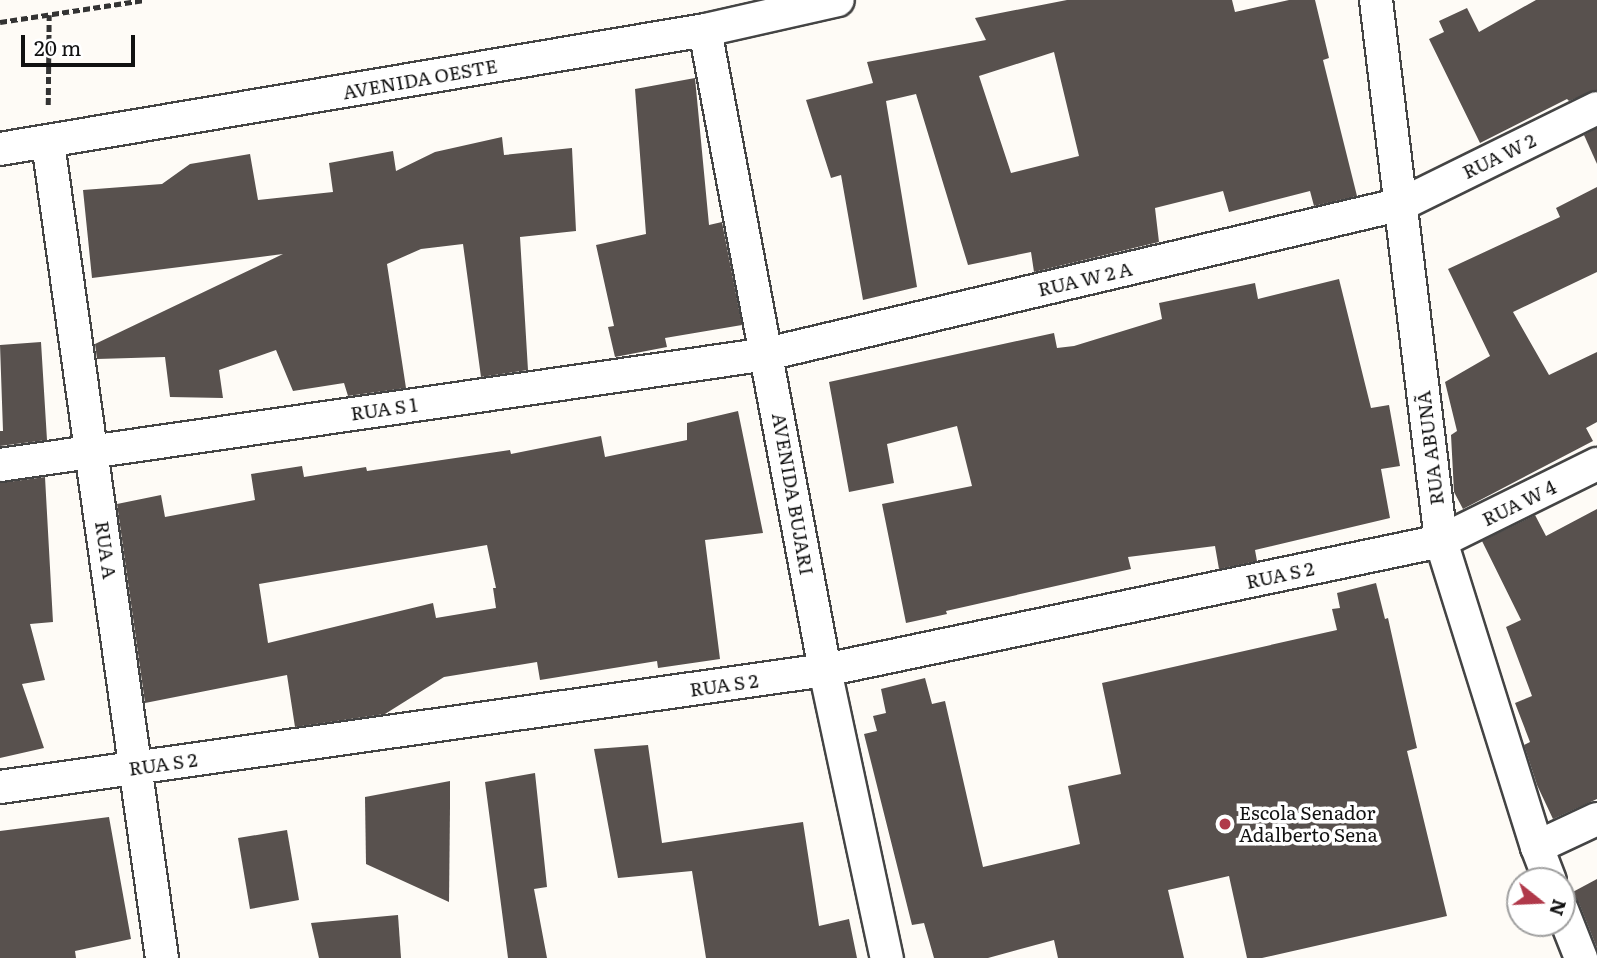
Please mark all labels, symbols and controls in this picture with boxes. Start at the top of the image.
scale bar [24,21,138,65]
text: 20 m [34,31,81,62]
street label: AVENIDA OESTE [341,54,499,104]
street label: RUA W 2 [1459,129,1539,183]
street label: RUA W 2 A [1036,257,1134,301]
street label: RUA ABUNÃ [1412,390,1448,506]
street label: RUA S 1 [349,393,419,425]
street label: AVENIDA BUJARI [768,411,818,577]
street label: RUA W 4 [1478,475,1560,531]
street label: RUA A [91,520,121,580]
street label: RUA S 2 [1244,557,1316,593]
street label: RUA S 2 [688,669,760,701]
street label: RUA S 2 [127,748,199,780]
place label: Escola Senador Adalberto Sena [1239,802,1378,846]
marker: Escola Senador Adalberto Sena [1217,816,1233,832]
north arrow [1506,867,1576,937]
text: N [1543,896,1575,920]

